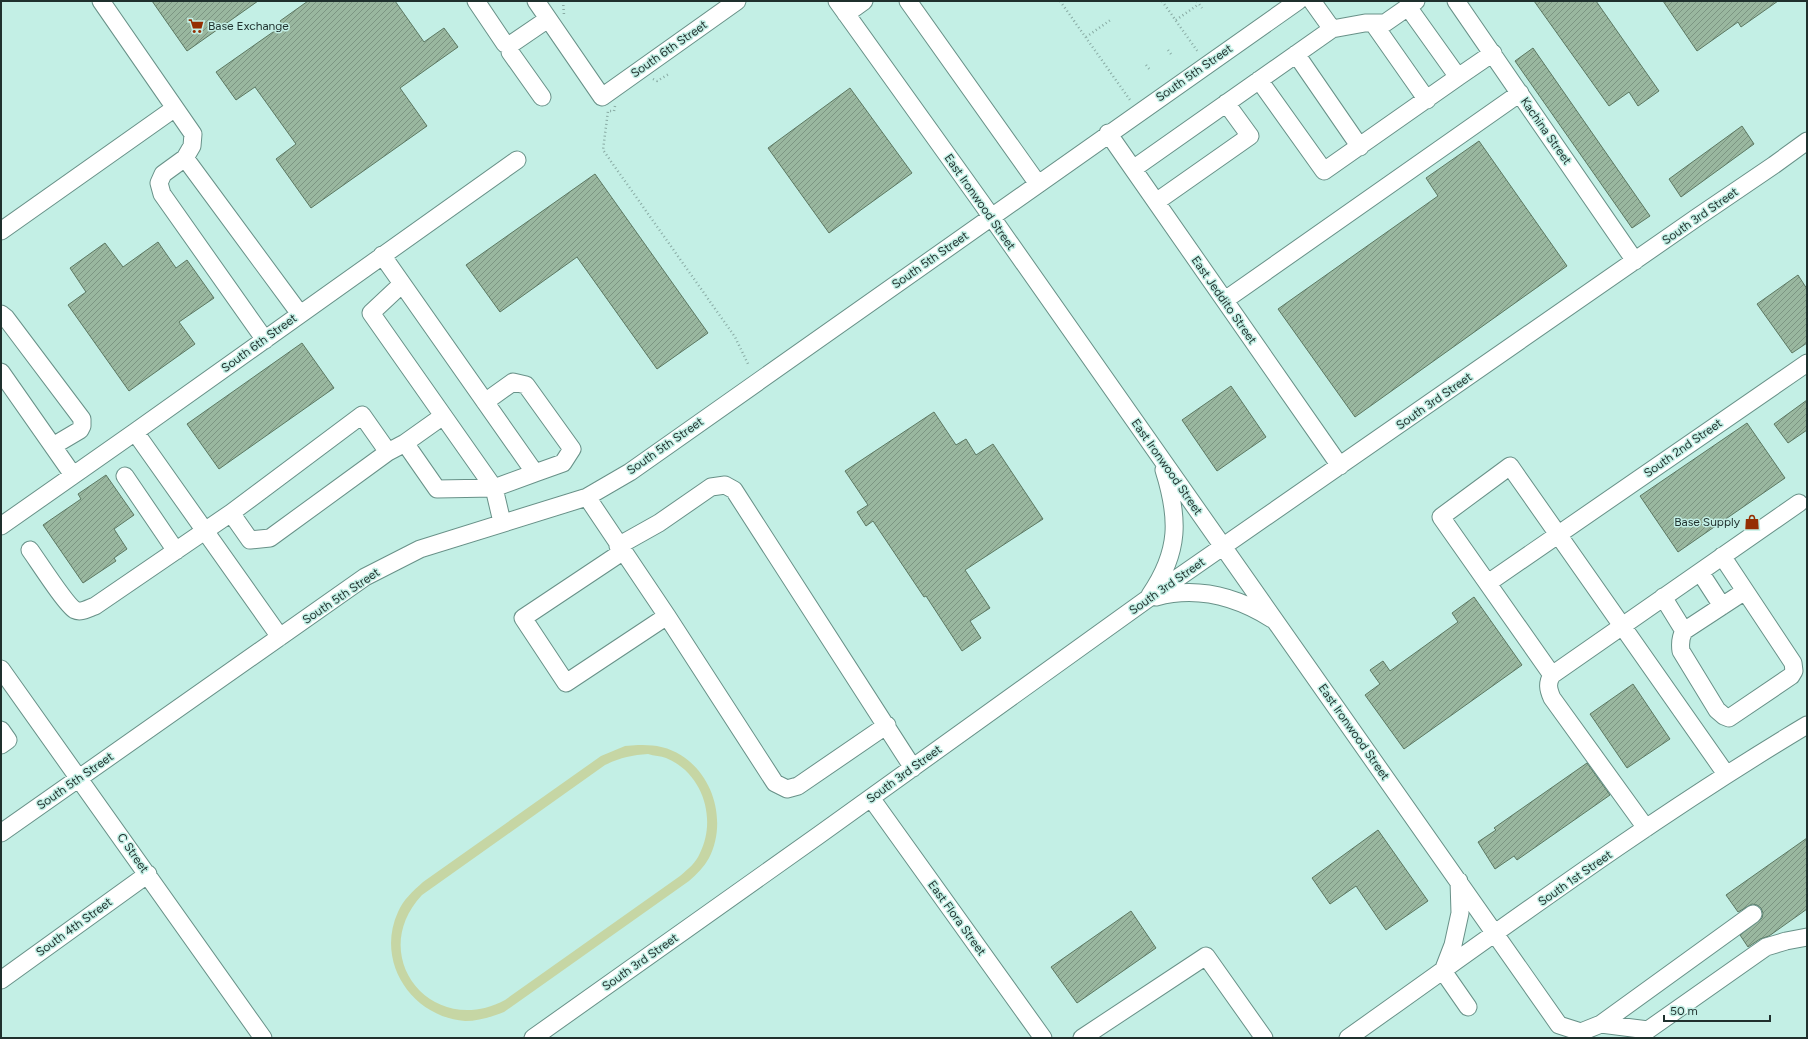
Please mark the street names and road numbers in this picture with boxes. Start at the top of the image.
street label: South 6th Street [628,17,710,80]
street label: South 5th Street [1153,41,1235,105]
street label: Kachina Street [1518,95,1575,168]
street label: East Ironwood Street [942,151,1019,253]
street label: South 3rd Street [1659,184,1741,247]
street label: South 5th Street [889,228,971,292]
street label: East Jeddito Street [1188,253,1260,347]
street label: South 6th Street [219,311,300,375]
street label: South 3rd Street [1393,369,1475,432]
street label: South 5th Street [624,414,706,478]
street label: East Ironwood Street [1129,416,1206,518]
street label: South 2nd Street [1641,416,1725,480]
street label: South 3rd Street [1126,554,1208,617]
street label: South 5th Street [300,565,383,627]
street label: East Ironwood Street [1316,681,1393,783]
street label: South 3rd Street [864,742,945,806]
street label: South 5th Street [34,749,116,813]
street label: C Street [114,830,152,876]
street label: South 1st Street [1535,847,1615,909]
street label: East Flora Street [925,878,989,959]
street label: South 4th Street [33,894,115,959]
street label: South 3rd Street [599,930,681,993]

